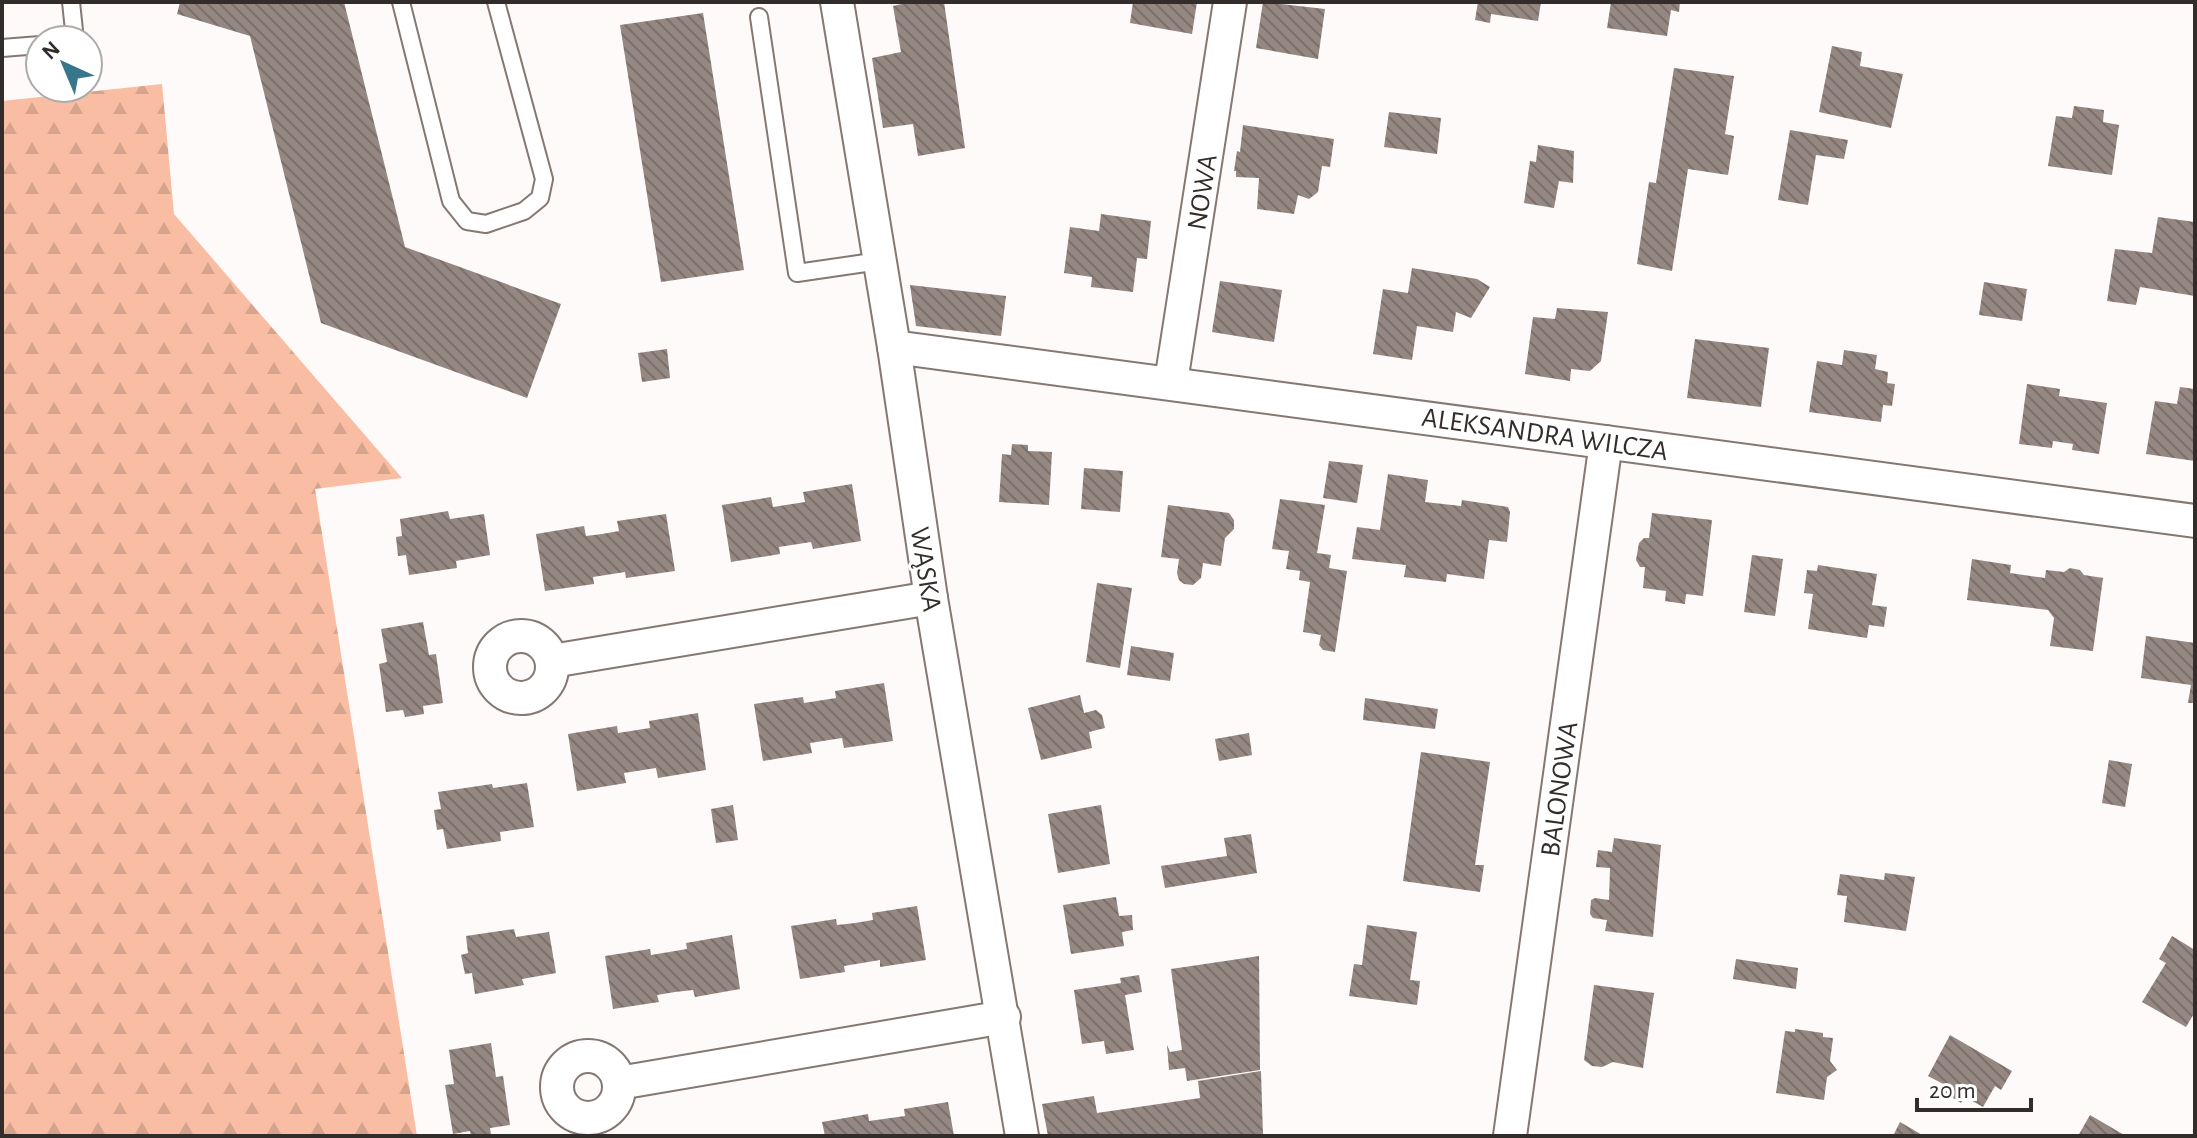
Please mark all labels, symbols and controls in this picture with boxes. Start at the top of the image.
north arrow [24,24,104,104]
text: N [38,37,64,64]
street label: NOWA [1183,152,1223,232]
street label: ALEKSANDRA WILCZA [1420,404,1670,466]
street label: WĄSKA [905,525,946,614]
street label: BALONOWA [1537,720,1583,859]
scale bar [1917,1062,2031,1112]
text: 20 m [1929,1079,1976,1103]

